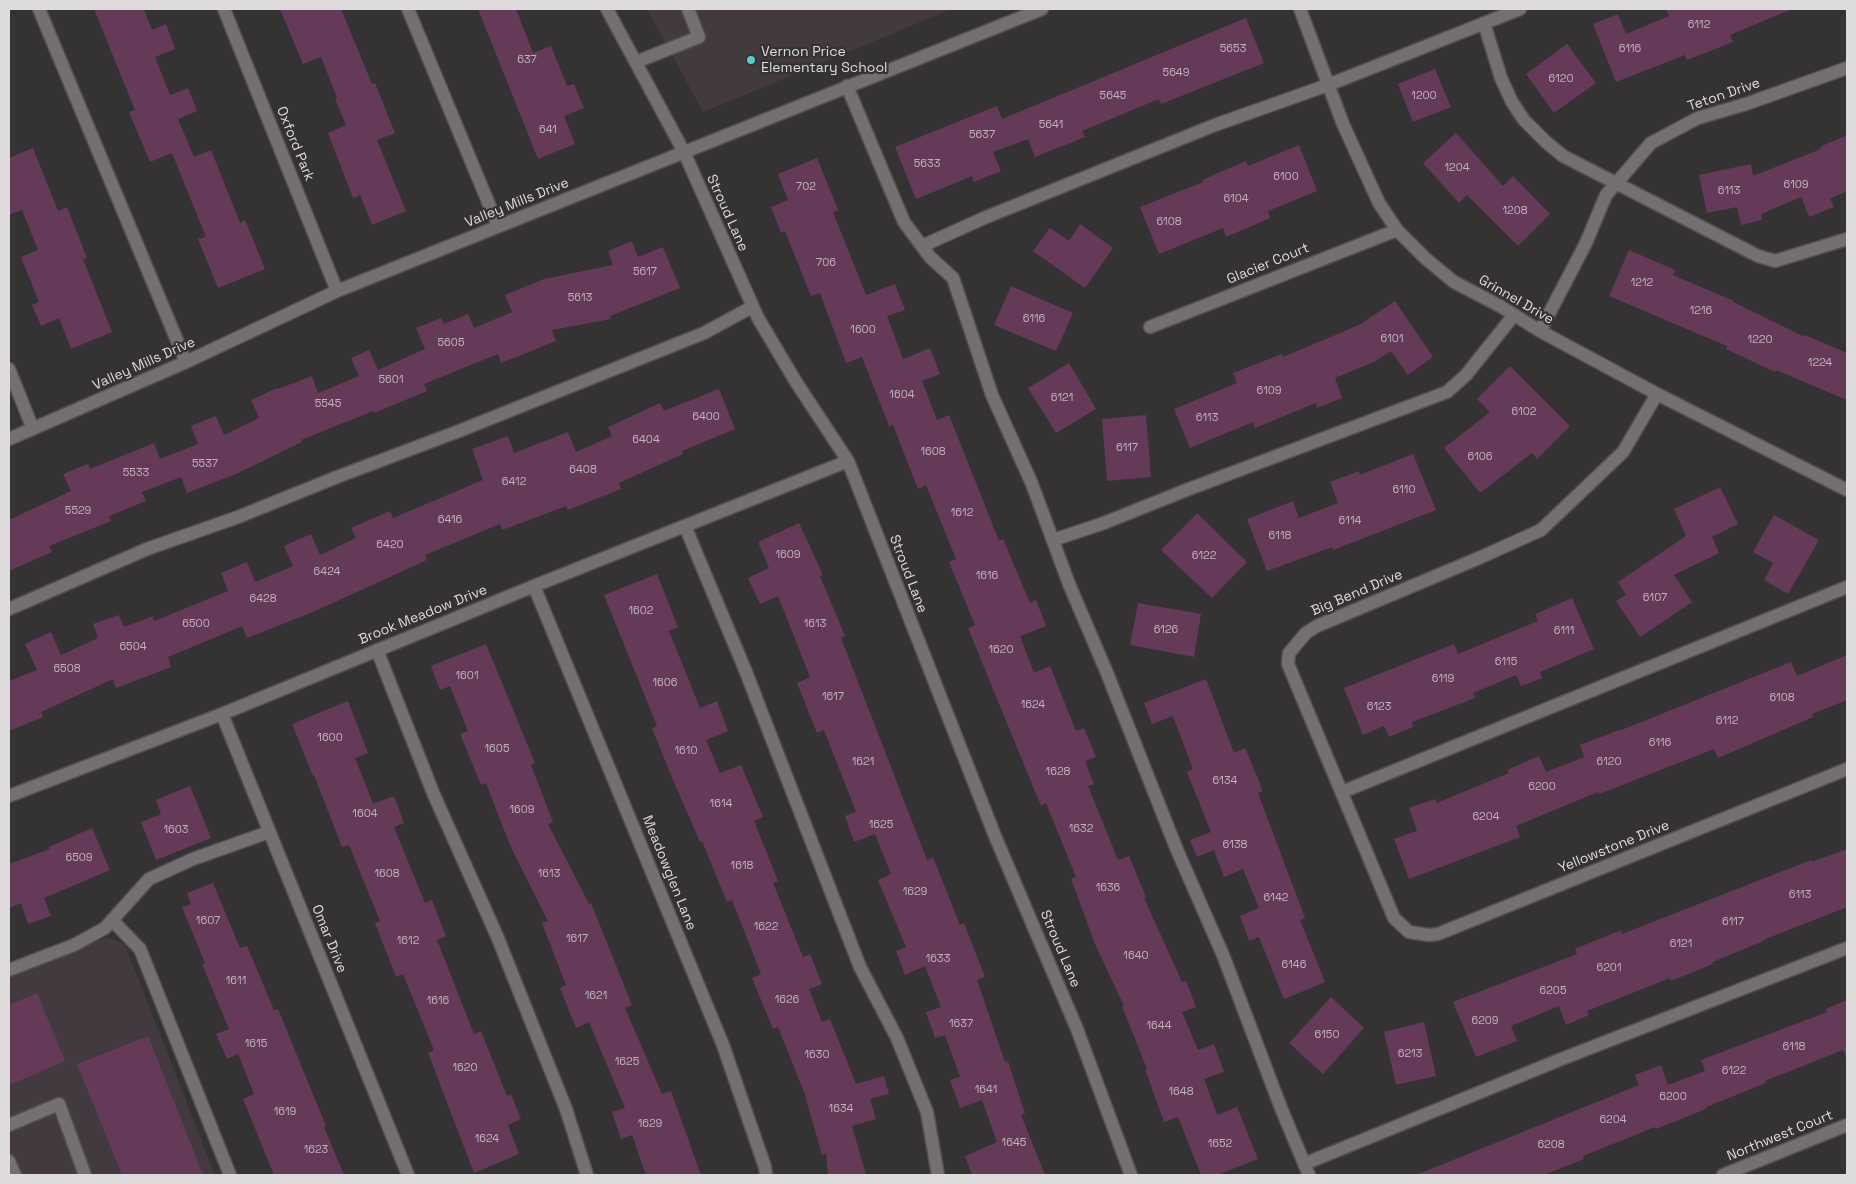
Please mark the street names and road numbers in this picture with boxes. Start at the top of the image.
street label: Teton Drive [1686,75,1762,115]
street label: Oxford Park [272,104,318,184]
street label: Stroud Lane [703,172,751,254]
street label: Valley Mills Drive [463,175,571,231]
street label: Glacier Court [1224,240,1312,288]
street label: Grinnel Drive [1475,272,1557,328]
street label: Valley Mills Drive [90,334,198,394]
street label: Stroud Lane [885,533,931,615]
street label: Big Bend Drive [1309,566,1405,620]
street label: Brook Meadow Drive [356,582,490,648]
street label: Meadowglen Lane [638,813,700,933]
street label: Yellowstone Drive [1556,817,1672,877]
street label: Omar Drive [308,903,350,975]
street label: Stroud Lane [1036,908,1084,990]
street label: Northwest Court [1725,1107,1835,1165]

